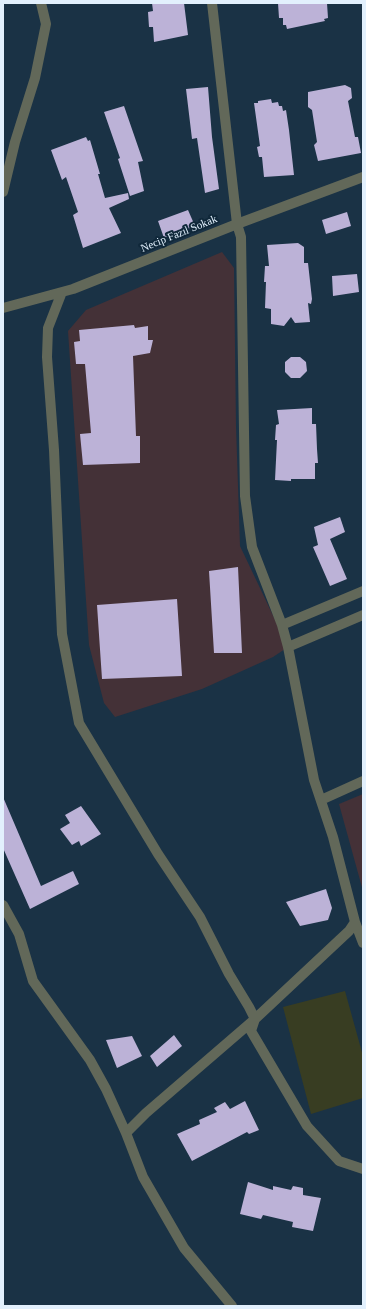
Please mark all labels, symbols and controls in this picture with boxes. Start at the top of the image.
street label: Necip Fazıl Sokak [139,213,219,255]

